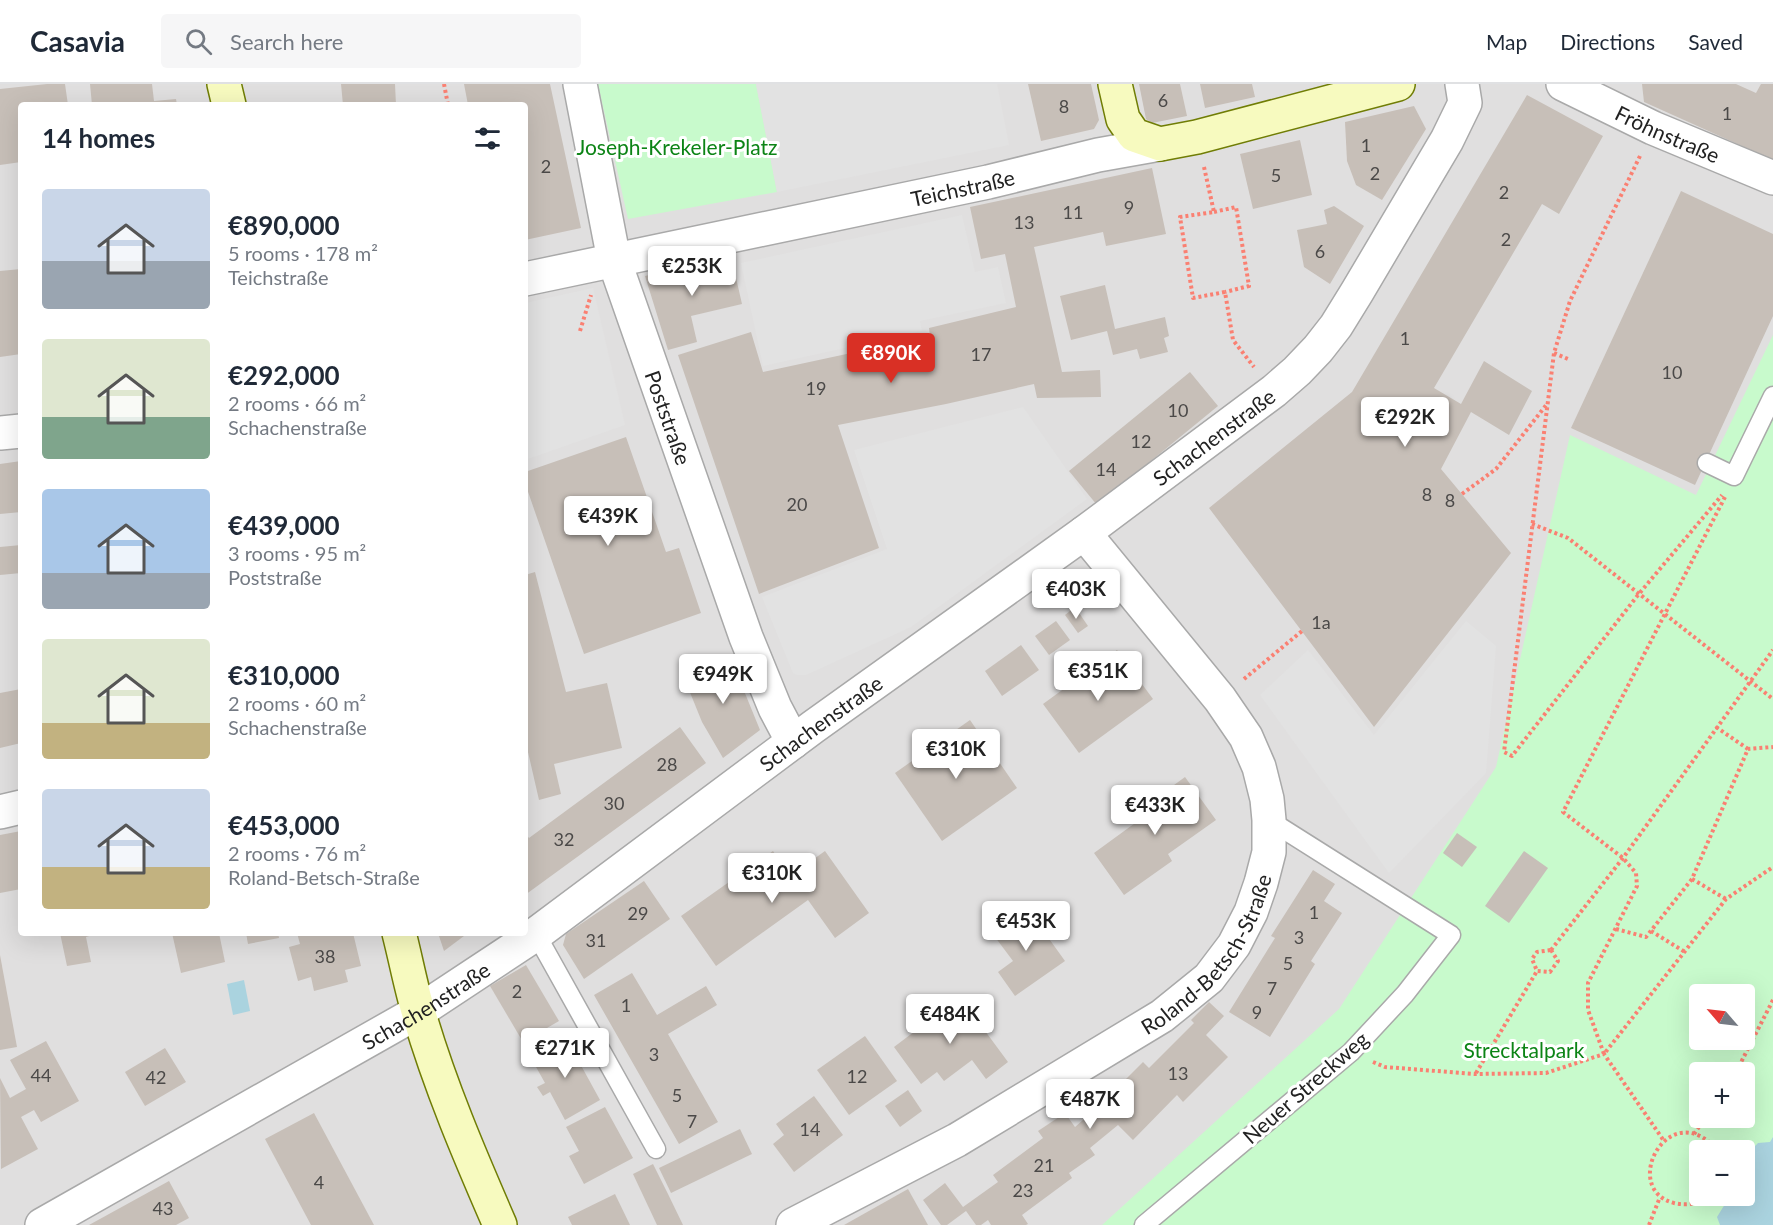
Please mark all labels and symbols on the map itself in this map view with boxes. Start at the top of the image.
house number: 6 [1158,89,1168,111]
house number: 8 [1059,95,1069,117]
street label: Fröhnstraße [1612,99,1724,167]
house number: 1 [1722,102,1732,124]
park label: Joseph-Krekeler-Platz [576,134,778,159]
house number: 1 [1361,134,1371,156]
house number: 2 [541,155,551,177]
house number: 2 [1370,162,1380,184]
street label: Teichstraße [908,163,1017,210]
house number: 5 [1271,164,1281,186]
house number: 2 [1499,181,1509,203]
house number: 9 [1124,196,1134,218]
house number: 11 [1063,201,1083,223]
house number: 13 [1014,211,1034,233]
house number: 2 [1501,228,1511,250]
house number: 6 [1315,240,1325,262]
pin: €253K [650,246,734,297]
house number: 1 [1400,327,1410,349]
pin: €890K [849,333,933,384]
house number: 17 [971,343,991,365]
house number: 10 [1662,361,1682,383]
street label: Poststraße [641,367,697,468]
house number: 19 [806,377,826,399]
street label: Schachenstraße [1147,383,1279,490]
pin: €292K [1363,397,1447,448]
house number: 10 [1168,399,1188,421]
house number: 12 [1131,430,1151,452]
house number: 14 [1096,458,1116,480]
house number: 8 [1422,483,1432,505]
house number: 8 [1445,489,1455,511]
house number: 20 [787,493,807,515]
pin: €439K [566,496,650,547]
pin: €403K [1034,569,1118,620]
house number: 1a [1311,611,1331,633]
pin: €351K [1056,651,1140,702]
pin: €949K [681,654,765,705]
street label: Schachenstraße [754,669,887,776]
pin: €310K [914,729,998,780]
house number: 28 [657,753,677,775]
pin: €433K [1113,785,1197,836]
house number: 30 [604,792,624,814]
house number: 32 [554,828,574,850]
pin: €310K [730,853,814,904]
street label: Roland-Betsch-Straße [1136,871,1275,1039]
pin: €453K [984,901,1068,952]
house number: 1 [1309,901,1319,923]
house number: 29 [628,902,648,924]
house number: 3 [1294,926,1304,948]
house number: 31 [586,929,606,951]
house number: 38 [315,945,335,967]
house number: 5 [1283,952,1293,974]
street label: Schachenstraße [357,956,494,1054]
house number: 7 [1267,977,1277,999]
house number: 2 [512,980,522,1002]
north arrow [1689,984,1755,1050]
house number: 1 [621,994,631,1016]
pin: €484K [908,994,992,1045]
house number: 9 [1252,1001,1262,1023]
street label: Neuer Streckweg [1237,1026,1373,1148]
pin: €271K [523,1028,607,1079]
park label: Strecktalpark [1464,1037,1585,1062]
house number: 3 [649,1043,659,1065]
house number: 13 [1168,1062,1188,1084]
house number: 44 [31,1064,51,1086]
house number: 12 [847,1065,867,1087]
house number: 42 [146,1066,166,1088]
pin: €487K [1048,1079,1132,1130]
house number: 5 [672,1084,682,1106]
house number: 7 [687,1110,697,1132]
house number: 14 [800,1118,820,1140]
house number: 21 [1034,1154,1054,1176]
house number: 4 [314,1171,324,1193]
house number: 23 [1013,1179,1033,1201]
house number: 43 [153,1197,173,1219]

